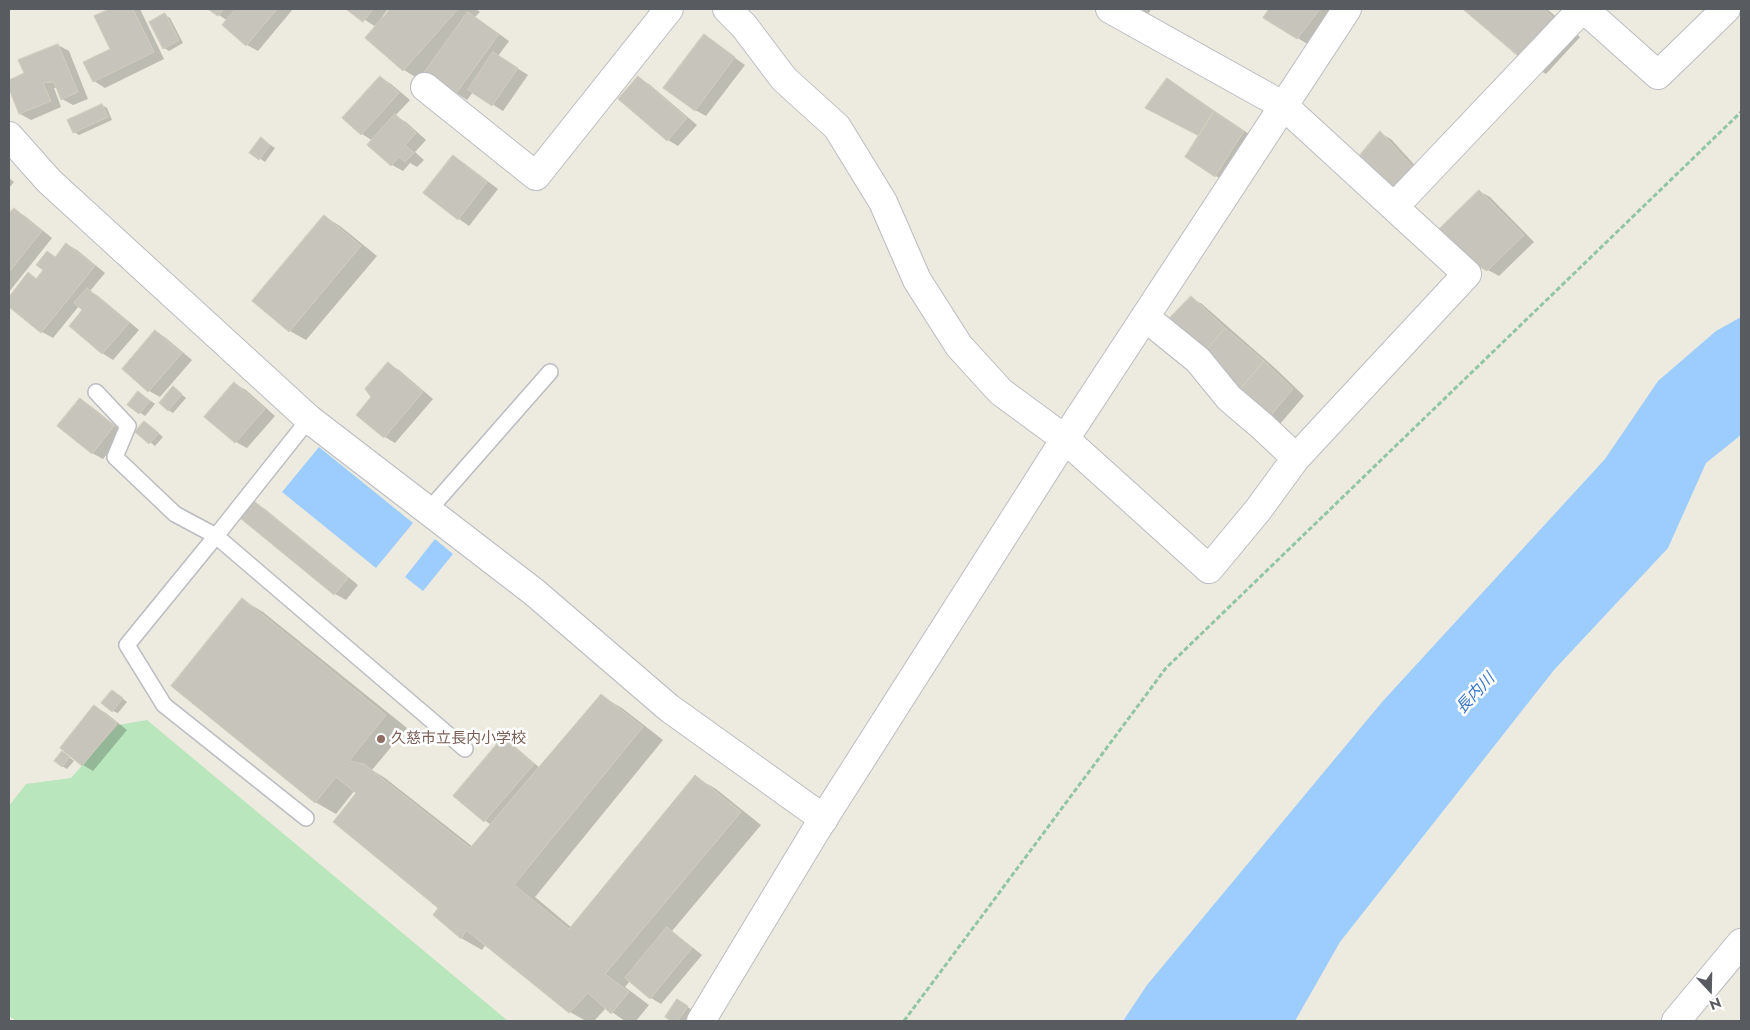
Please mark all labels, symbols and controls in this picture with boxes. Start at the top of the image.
water label: 長内川 [1453,670,1499,718]
place label: 久慈市立長内小学校 [391,730,526,748]
marker: 久慈市立長内小学校 [375,733,387,745]
north arrow [1685,965,1735,1015]
text: N [1707,993,1724,1015]

